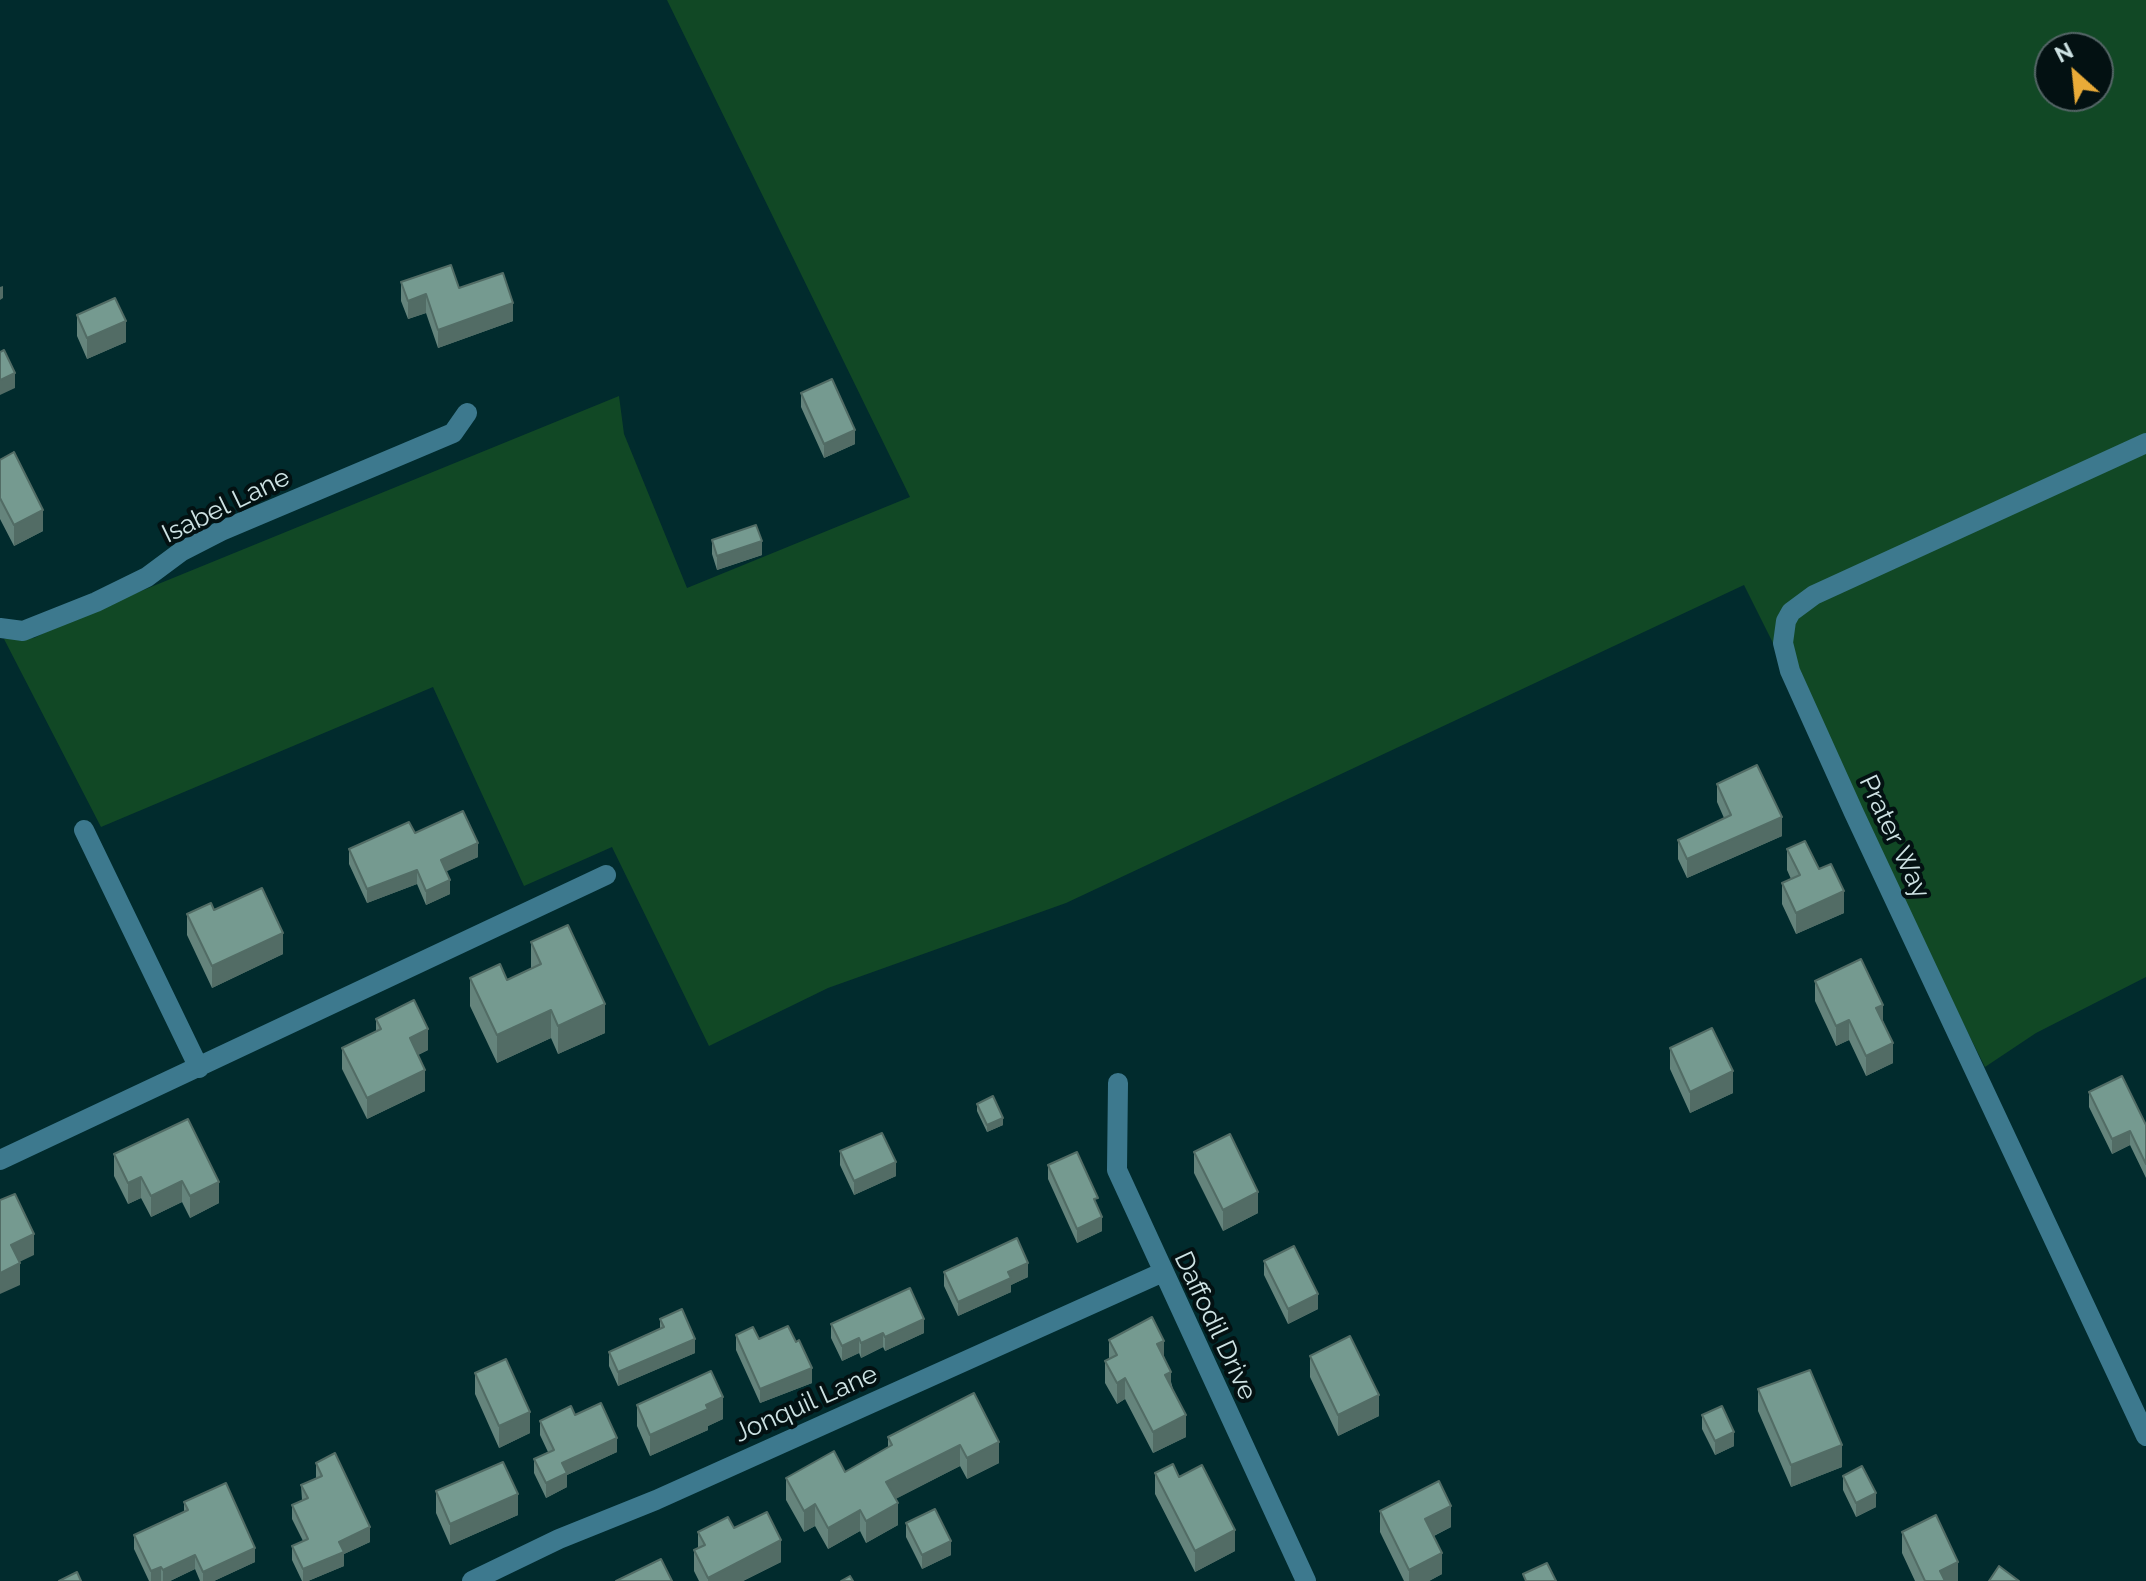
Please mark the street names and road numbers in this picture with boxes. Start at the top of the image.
street label: Isabel Lane [157,462,295,550]
street label: Prater Way [1852,770,1936,904]
street label: Daffodil Drive [1167,1247,1263,1405]
street label: Jonquil Lane [730,1359,882,1449]

